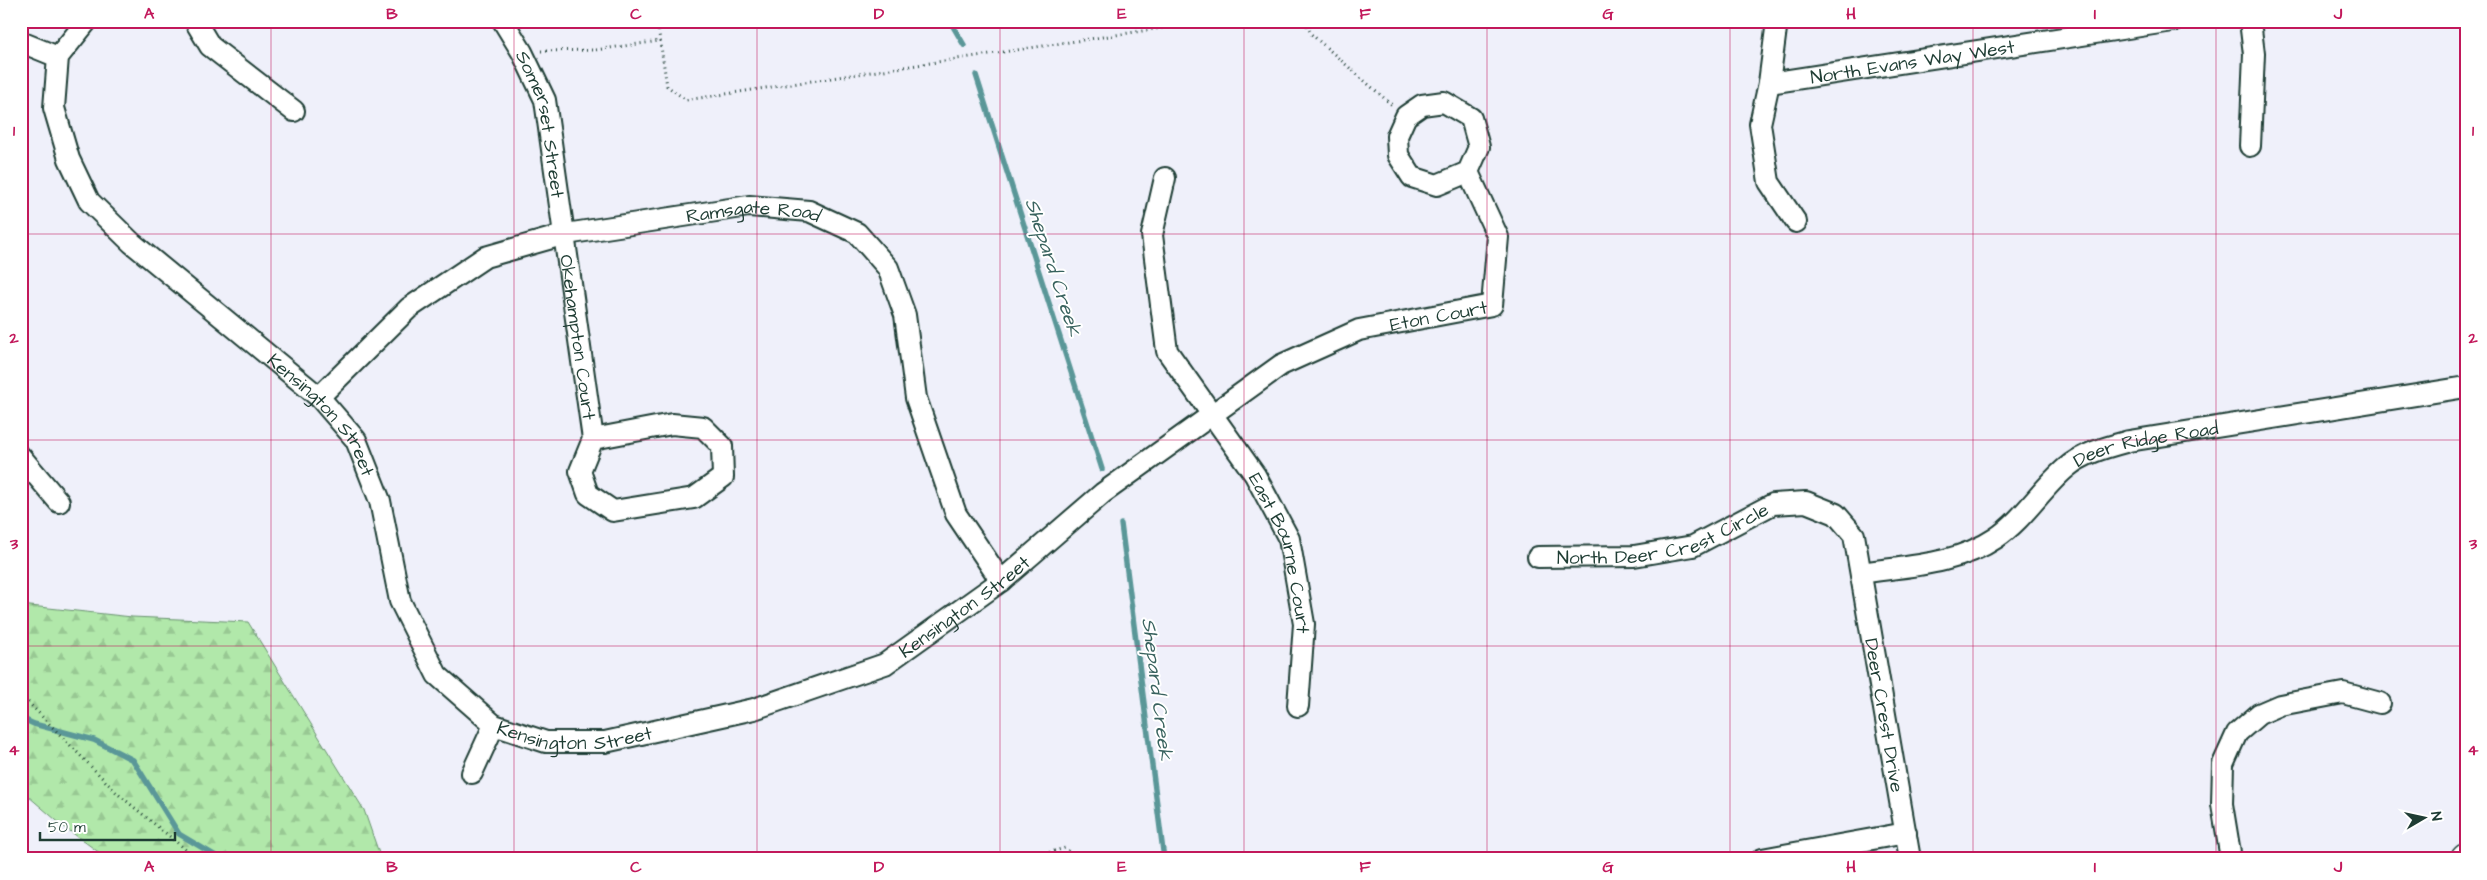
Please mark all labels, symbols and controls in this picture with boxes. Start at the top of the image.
text: A [144,3,155,25]
text: B [386,3,398,25]
text: C [630,3,642,25]
text: D [874,3,885,25]
text: E [1117,3,1127,25]
text: F [1359,3,1371,25]
text: G [1602,3,1614,25]
text: H [1846,3,1856,25]
text: I [2094,3,2096,25]
text: J [2333,3,2343,25]
street label: North Evans Way West [1809,33,2017,91]
street label: Somerset Street [508,46,571,200]
text: 1 [13,120,16,142]
text: 1 [2472,120,2475,142]
street label: Ramsgate Road [684,194,826,230]
water label: Shepard Creek [1018,195,1089,340]
street label: Okehampton Court [552,253,602,422]
street label: Eton Court [1388,294,1490,339]
text: 2 [8,327,19,349]
text: 2 [2467,327,2478,349]
street label: Kensington Street [261,348,381,481]
street label: Deer Ridge Road [2069,415,2221,474]
street label: East Bourne Court [1241,468,1316,635]
street label: North Deer Crest Circle [1557,497,1774,572]
text: 3 [9,533,19,555]
text: 3 [2468,533,2478,555]
street label: Kensington Street [894,550,1037,665]
water label: Shepard Creek [1134,616,1180,763]
street label: Deer Crest Drive [1857,636,1910,794]
street label: Kensington Street [493,715,655,758]
text: 4 [9,739,20,761]
text: 4 [2468,739,2479,761]
north arrow [2400,792,2450,842]
scale bar [40,810,175,842]
text: N [2425,810,2446,822]
text: 50 m [48,817,86,838]
text: A [144,856,155,878]
text: B [386,856,398,878]
text: C [630,856,642,878]
text: D [874,856,885,878]
text: E [1117,856,1127,878]
text: F [1359,856,1371,878]
text: G [1602,856,1614,878]
text: H [1846,856,1856,878]
text: I [2094,856,2096,878]
text: J [2333,856,2343,878]

